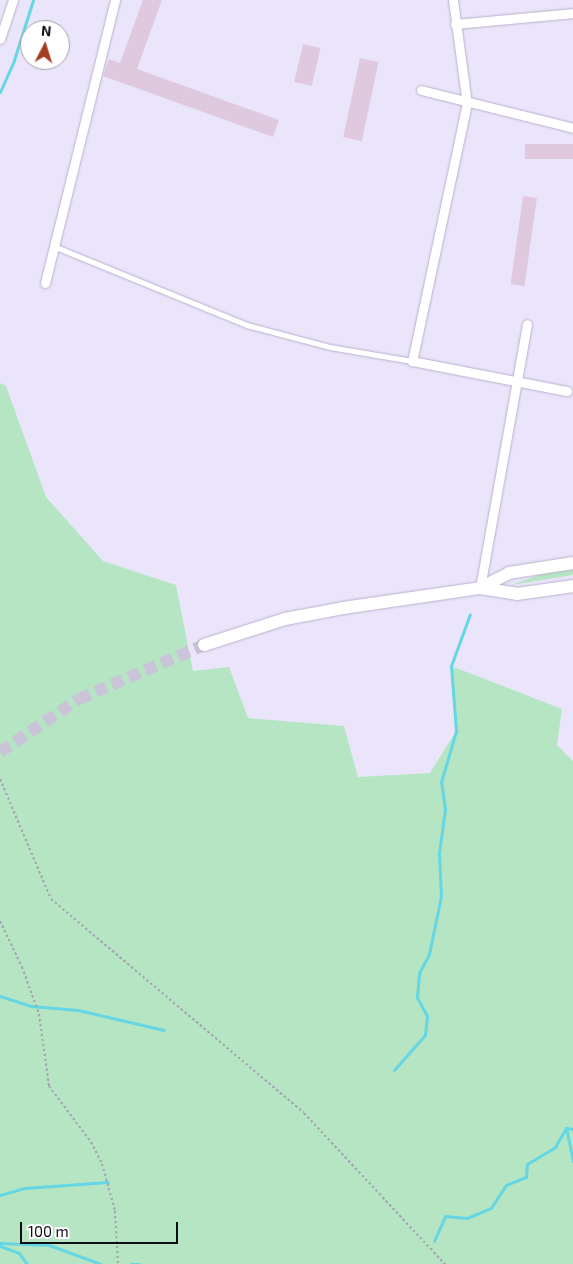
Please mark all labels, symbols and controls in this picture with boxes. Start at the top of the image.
north arrow [20,20,70,70]
text: N [40,22,52,39]
scale bar [22,1212,180,1244]
text: 100 m [28,1222,69,1240]

